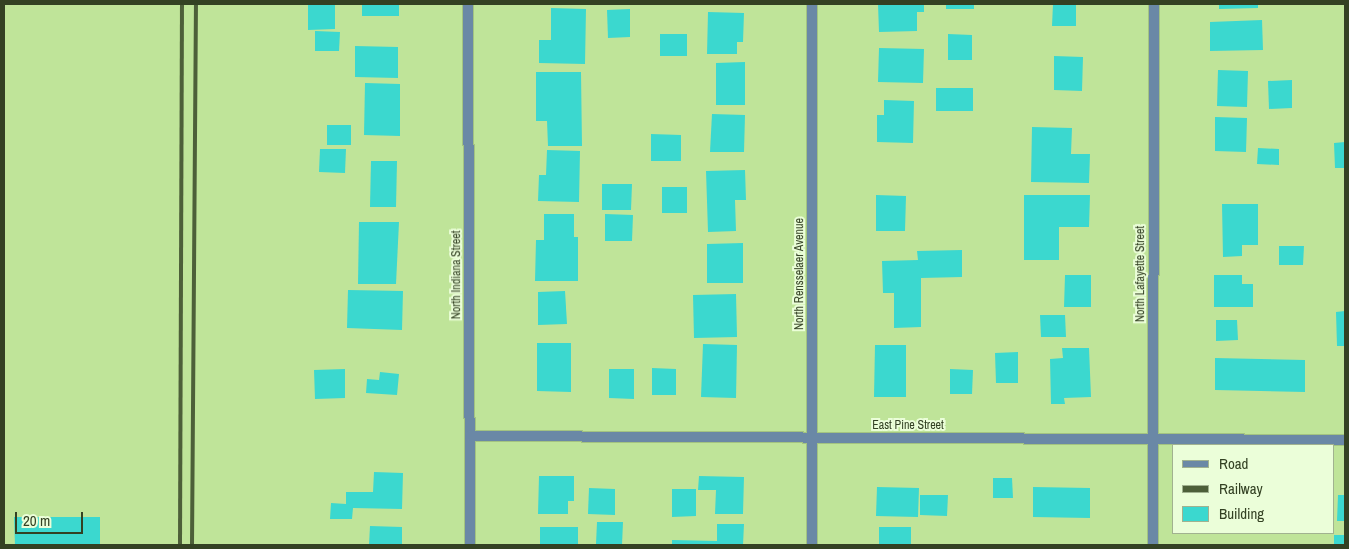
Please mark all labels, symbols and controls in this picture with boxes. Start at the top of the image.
street label: North Rensselaer Avenue [793,218,807,330]
street label: North Lafayette Street [1134,226,1148,322]
street label: North Indiana Street [450,231,464,319]
street label: East Pine Street [872,419,944,433]
legend [1172,444,1334,534]
text: Road [1219,453,1248,474]
text: Railway [1219,478,1263,499]
scale bar [18,502,85,534]
text: Building [1219,503,1264,524]
text: 20 m [23,510,50,531]

